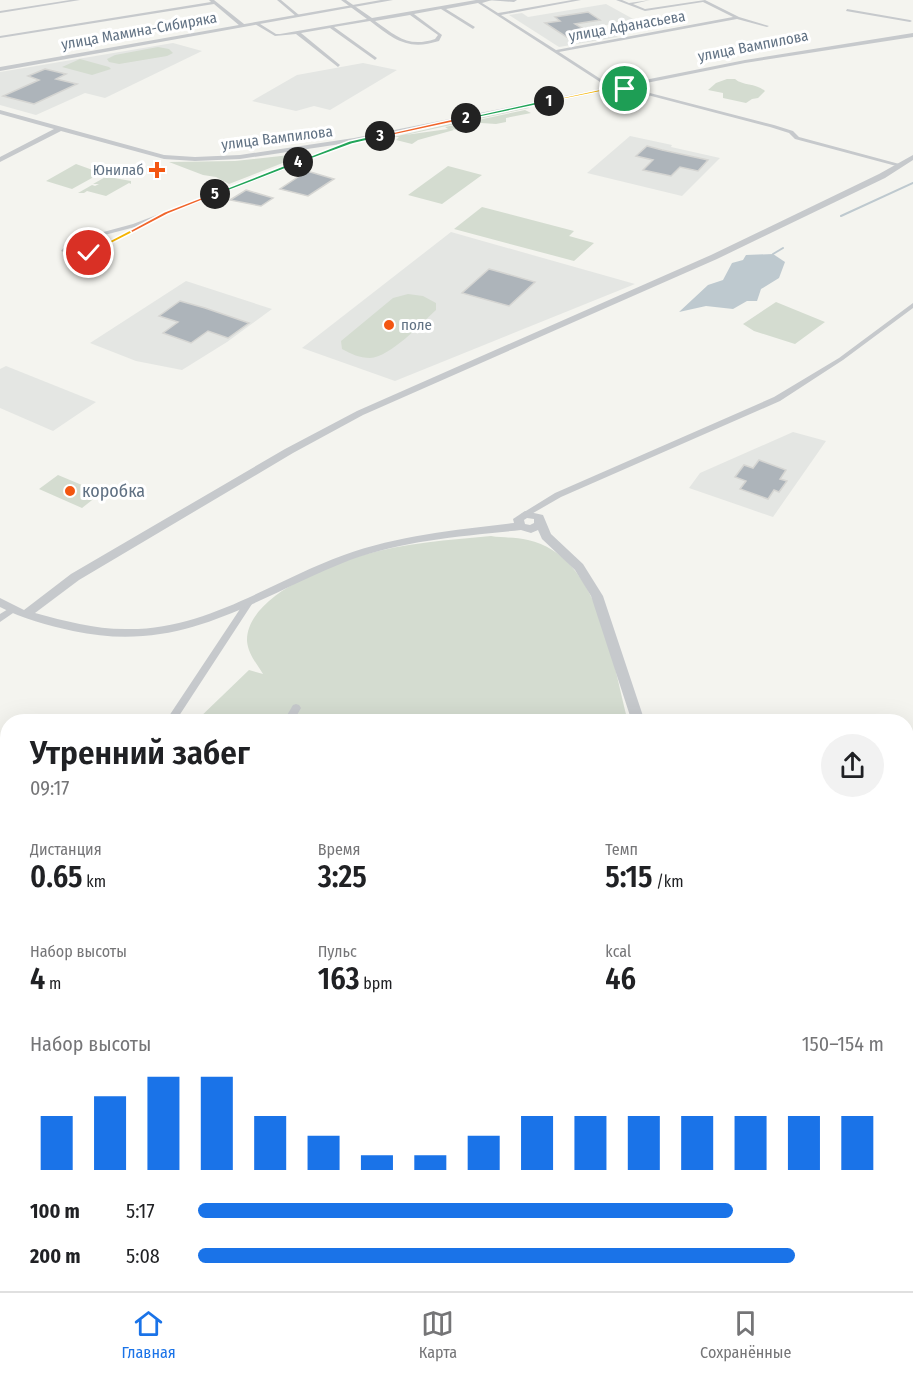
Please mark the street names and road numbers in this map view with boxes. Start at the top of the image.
street label: улица Афанасьева [567,7,687,45]
street label: улица Мамина-Сибиряка [60,8,218,54]
street label: улица Вампилова [696,26,810,66]
street label: улица Вампилова [220,122,334,154]

